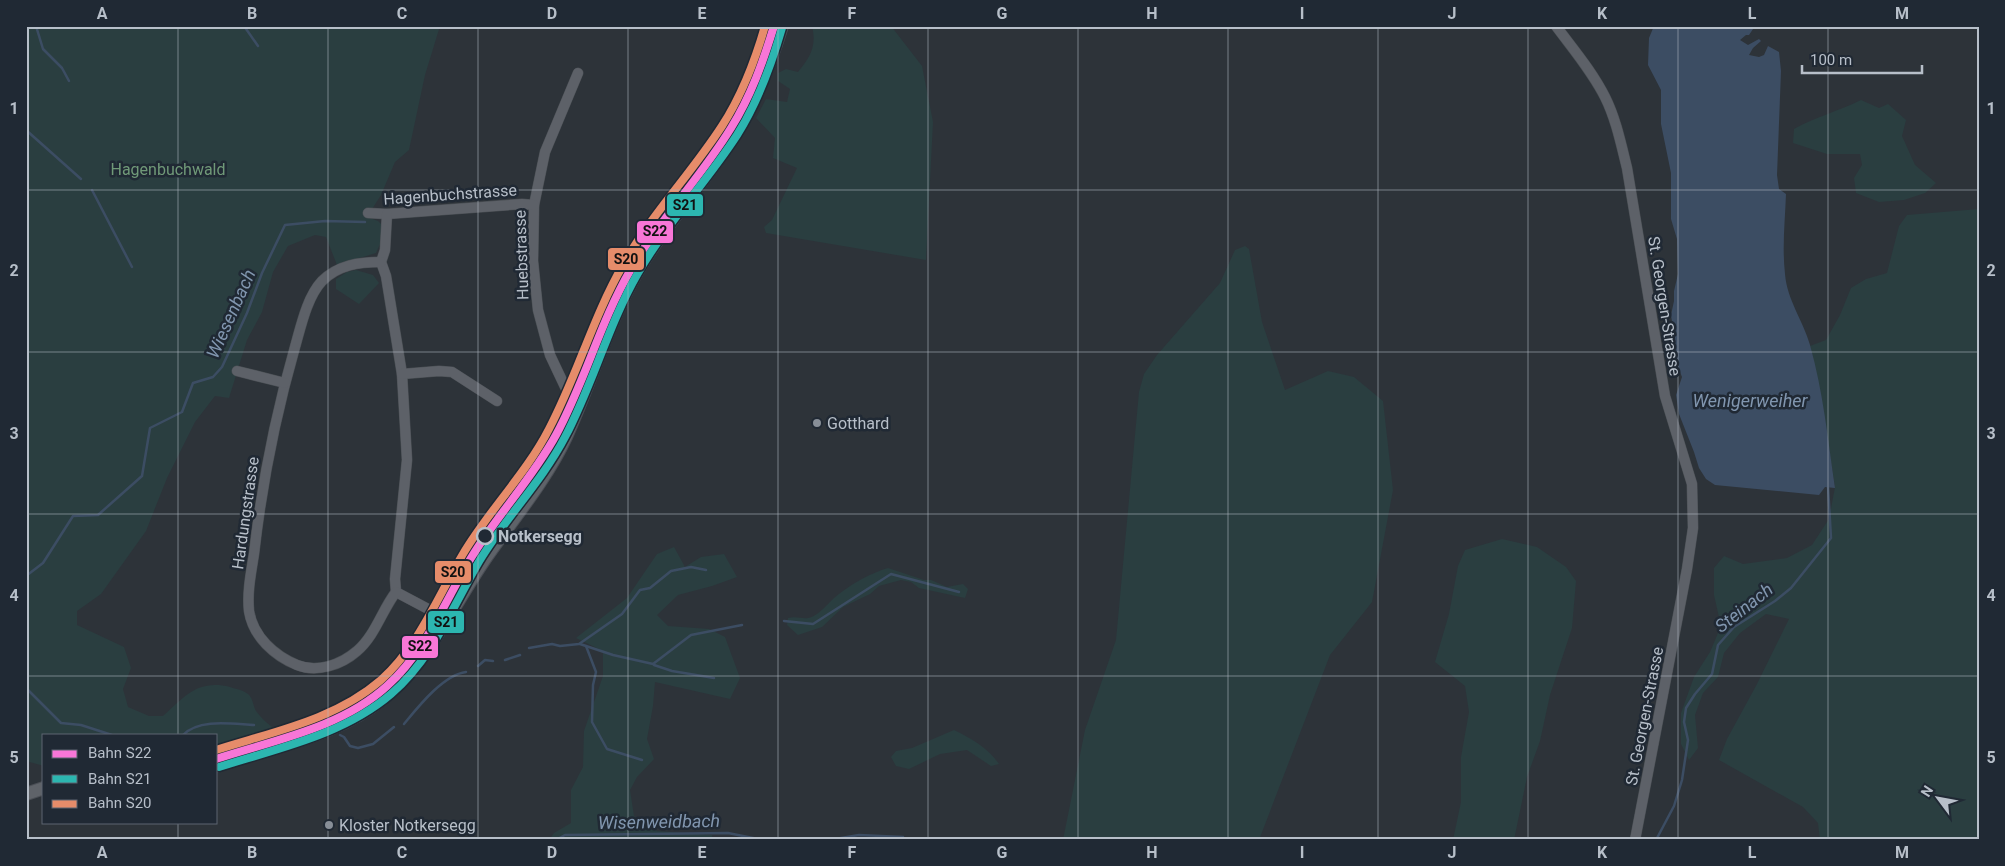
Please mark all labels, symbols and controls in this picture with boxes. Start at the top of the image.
text: A [97,4,108,23]
text: B [247,4,257,23]
text: C [397,4,407,23]
text: D [547,4,557,23]
text: E [698,4,707,23]
text: F [848,4,857,23]
text: G [997,4,1008,23]
text: H [1146,4,1158,23]
text: I [1300,4,1304,23]
text: J [1448,4,1456,23]
text: K [1597,4,1608,23]
text: L [1748,4,1757,23]
text: M [1895,4,1909,23]
scale bar [1802,42,1922,74]
text: 100 m [1810,51,1852,69]
text: 1 [9,99,19,118]
text: 1 [1986,99,1996,118]
park label: Hagenbuchwald [110,160,226,179]
street label: Hagenbuchstrasse [383,180,517,209]
line badge: S21 [666,193,704,217]
text: S21 [673,197,697,213]
street label: Huebstrasse [510,210,533,300]
line badge: S22 [636,220,674,244]
text: S22 [643,223,667,239]
street label: St. Georgen-Strasse [1644,235,1685,377]
line badge: S20 [607,247,645,271]
text: S20 [614,251,638,267]
text: 2 [9,261,19,280]
text: 2 [1986,261,1996,280]
water label: Wiesenbach [202,266,259,361]
water label: Wenigerweiher [1693,390,1809,411]
place label: Gotthard [827,414,889,433]
marker: Gotthard [811,417,823,429]
text: 3 [9,424,19,443]
text: 3 [1986,424,1996,443]
street label: Hardungstrasse [228,456,263,571]
marker: Notkersegg [476,527,494,545]
place label: Notkersegg [498,527,582,546]
line badge: S20 [434,560,472,584]
text: S20 [441,564,465,580]
water label: Steinach [1711,579,1777,637]
text: 4 [9,586,19,605]
text: 4 [1986,586,1996,605]
line badge: S21 [427,610,465,634]
text: S21 [434,614,458,630]
line badge: S22 [401,635,439,659]
text: S22 [408,638,432,654]
street label: St. Georgen-Strasse [1622,645,1667,787]
legend [42,734,218,824]
text: Bahn S22 [88,744,152,762]
text: 5 [9,748,19,767]
text: 5 [1986,748,1996,767]
text: Bahn S21 [88,770,152,788]
north arrow [1912,774,1962,824]
text: N [1918,783,1936,800]
text: Bahn S20 [88,794,152,812]
water label: Wisenweidbach [598,810,720,833]
place label: Kloster Notkersegg [339,816,476,835]
marker: Kloster Notkersegg [323,819,335,831]
text: A [97,843,108,862]
text: B [247,843,257,862]
text: C [397,843,407,862]
text: D [547,843,557,862]
text: E [698,843,707,862]
text: F [848,843,857,862]
text: G [997,843,1008,862]
text: H [1146,843,1158,862]
text: I [1300,843,1304,862]
text: J [1448,843,1456,862]
text: K [1597,843,1608,862]
text: L [1748,843,1757,862]
text: M [1895,843,1909,862]

